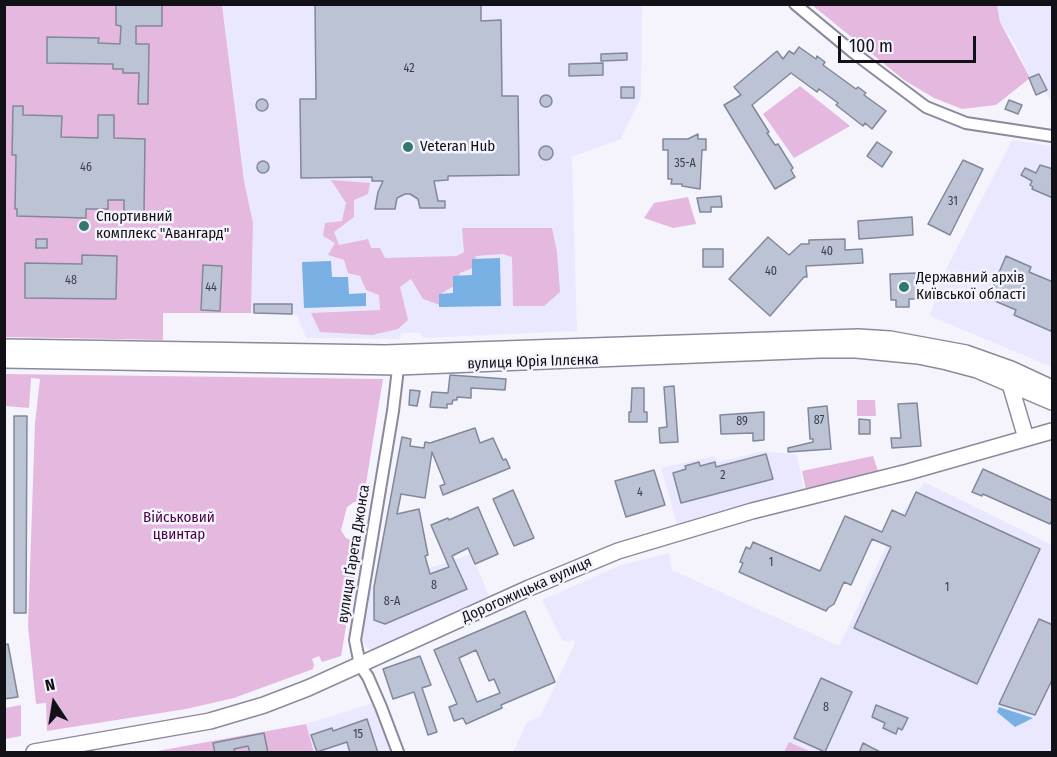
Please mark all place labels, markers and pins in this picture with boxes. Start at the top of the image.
place label: Veteran Hub [420,138,495,156]
marker: Veteran Hub [401,140,415,154]
place label: Спортивний комплекс "Авангард" [96,208,229,243]
marker: Спортивний комплекс "Авангард" [77,219,91,233]
place label: Державний архів Київської області [916,269,1026,304]
marker: Державний архів Київської області [897,280,911,294]

